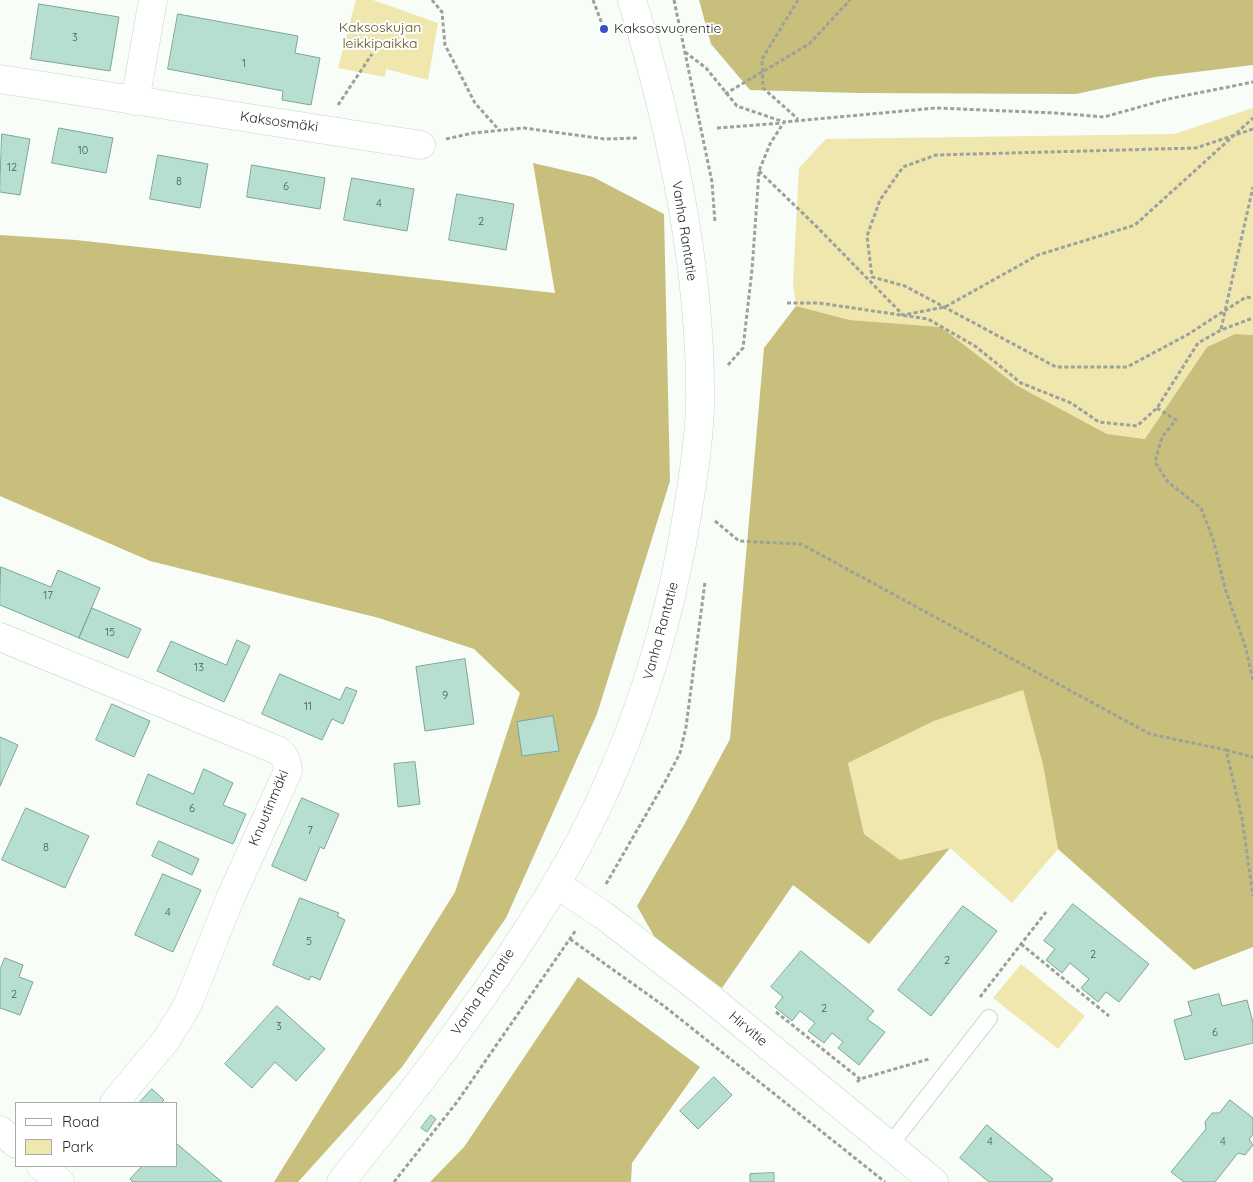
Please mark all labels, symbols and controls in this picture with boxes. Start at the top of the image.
park label: Kaksoskujan leikkipaikka [339,20,421,52]
place label: Kaksosvuorentie [614,21,722,37]
marker: Kaksosvuorentie [598,23,610,35]
house number: 3 [72,31,78,45]
house number: 1 [242,57,246,71]
street label: Kaksosmäki [239,108,319,136]
house number: 10 [78,144,88,158]
house number: 12 [7,161,17,175]
house number: 8 [176,175,182,189]
house number: 6 [283,180,289,194]
street label: Vanha Rantatie [668,180,700,282]
house number: 4 [376,197,382,211]
house number: 2 [478,215,484,229]
street label: Vanha Rantatie [640,580,682,682]
house number: 17 [43,589,53,603]
house number: 15 [105,626,115,640]
house number: 13 [194,661,204,675]
house number: 9 [442,689,448,703]
house number: 11 [304,700,312,714]
street label: Knuutinmäki [245,767,293,849]
house number: 6 [189,802,195,816]
house number: 7 [307,824,313,838]
house number: 8 [43,841,49,855]
house number: 4 [165,906,171,920]
house number: 5 [306,935,312,949]
street label: Vanha Rantatie [448,945,518,1039]
house number: 2 [1090,948,1096,962]
house number: 2 [944,954,950,968]
house number: 2 [11,988,17,1002]
house number: 2 [821,1002,827,1016]
street label: Hirvitie [725,1008,771,1050]
house number: 3 [276,1020,282,1034]
house number: 6 [1212,1026,1218,1040]
legend [15,1102,178,1167]
text: Road [62,1112,99,1131]
house number: 4 [987,1135,993,1149]
house number: 4 [1220,1135,1226,1149]
text: Park [62,1137,94,1156]

